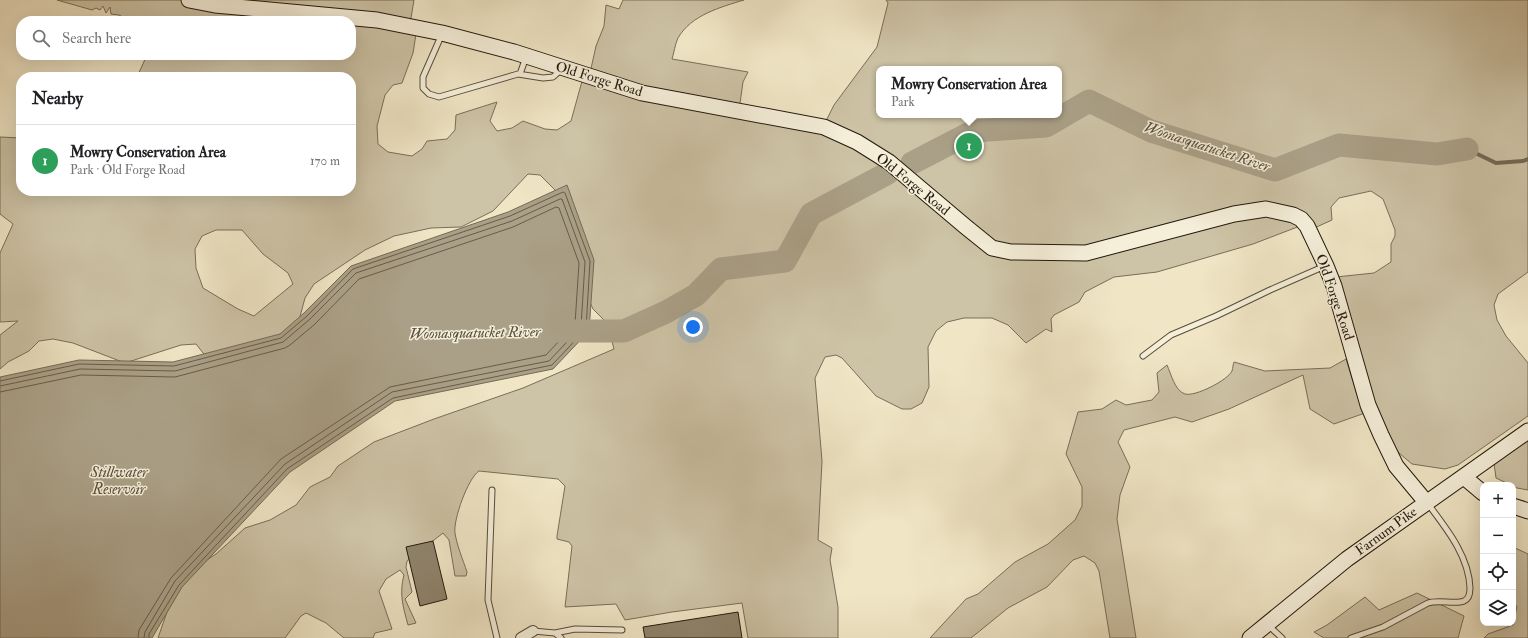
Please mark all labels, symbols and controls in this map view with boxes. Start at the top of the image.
search box [16,16,356,60]
icon: search [30,27,52,49]
text: Search here [62,29,131,48]
street label: Old Forge Road [553,58,645,100]
popup [876,66,1062,118]
text: Mowry Conservation Area [891,75,1047,94]
text: Nearby [32,88,83,109]
text: Park [891,94,915,110]
water label: Woonasquatucket River [1142,118,1274,177]
pin: 1 [956,131,982,161]
text: Mowry Conservation Area [70,143,226,162]
street label: Old Forge Road [873,149,953,219]
text: 1 [43,153,47,169]
text: 170 m [310,153,340,169]
text: Park · Old Forge Road [70,162,185,178]
street label: Old Forge Road [1312,252,1358,342]
your location [683,317,703,337]
water label: Woonasquatucket River [409,322,542,344]
water label: Stillwater Reservoir [89,463,149,499]
map controls [1480,482,1516,626]
button: + [1480,482,1516,518]
street label: Farnum Pike [1352,503,1420,559]
button: − [1480,518,1516,554]
button: locate [1480,554,1516,590]
button: layers [1480,590,1516,626]

